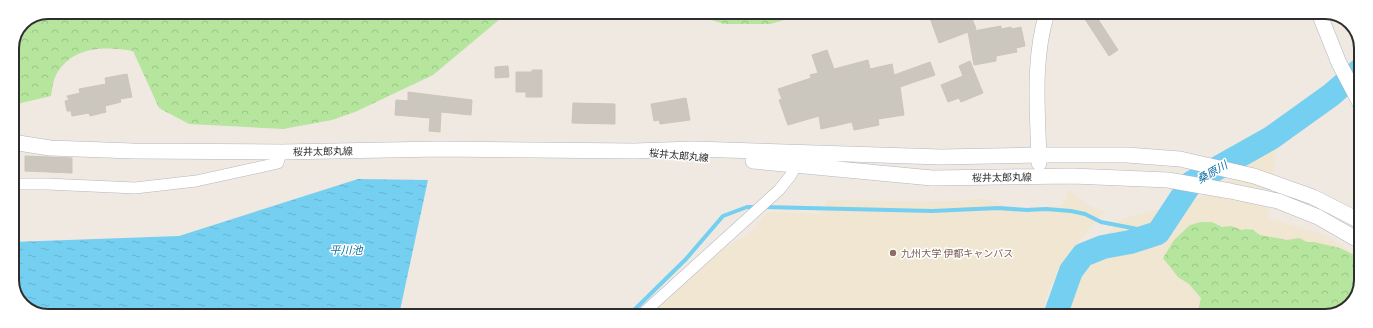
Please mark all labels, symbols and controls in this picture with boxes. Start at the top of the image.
street label: 桜井太郎丸線 [293,145,353,158]
street label: 桜井太郎丸線 [649,147,709,164]
water label: 桑原川 [1195,158,1230,185]
street label: 桜井太郎丸線 [972,171,1032,184]
water label: 平川池 [330,244,363,256]
marker: 九州大学 伊都キャンパス [888,248,898,258]
place label: 九州大学 伊都キャンパス [901,248,1013,259]

